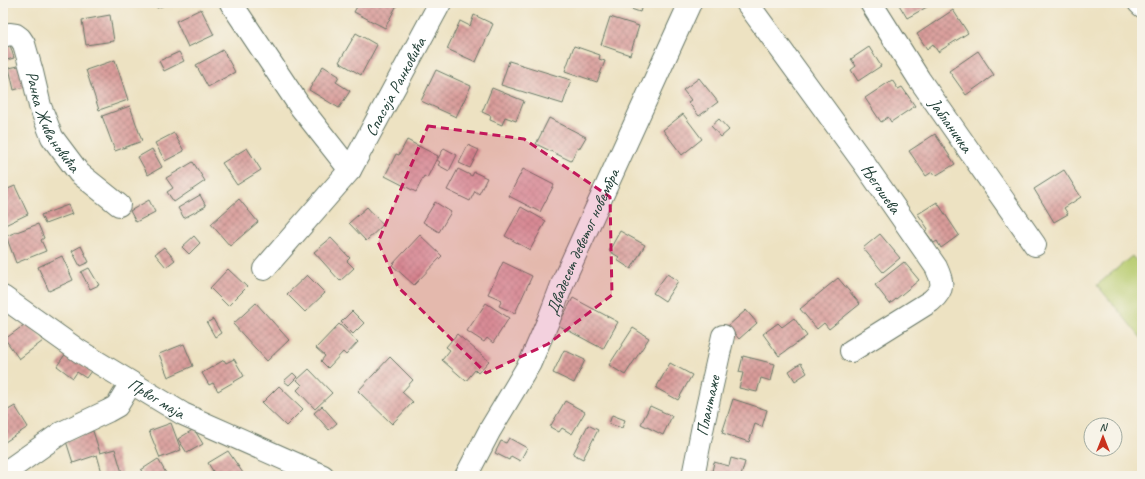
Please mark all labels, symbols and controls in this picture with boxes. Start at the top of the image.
street label: Спасоја Ранковића [360,32,431,140]
street label: Ранка Живановића [22,69,86,177]
street label: Јабланичка [924,93,978,158]
street label: Његошева [857,159,907,219]
street label: Двадесет деветог новембра [541,163,624,318]
street label: Плантаже [691,372,725,438]
street label: Првог маја [124,373,190,424]
north arrow [1083,417,1123,457]
text: N [1100,420,1109,434]

